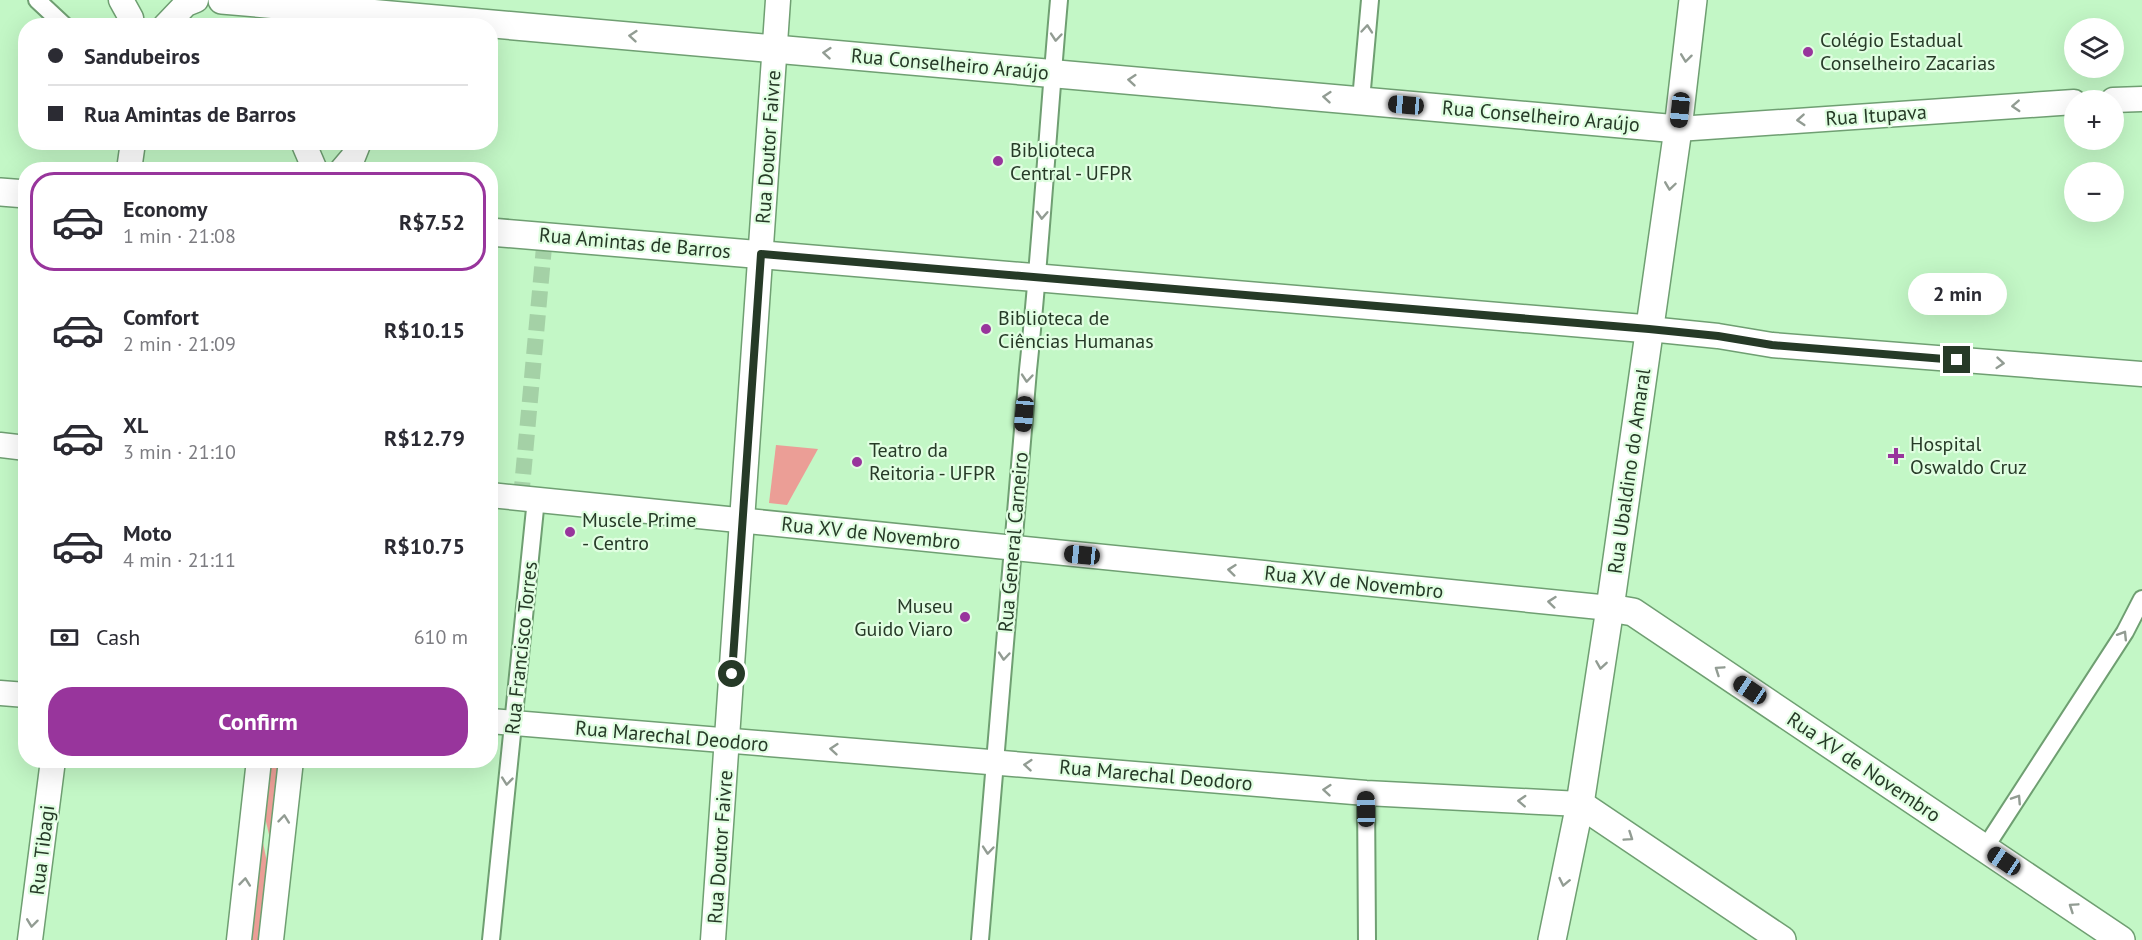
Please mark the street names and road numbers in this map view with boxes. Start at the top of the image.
street label: Rua Conselheiro Araújo [850,42,1050,86]
street label: Rua Doutor Faivre [750,69,786,225]
street label: Rua Conselheiro Araújo [1441,94,1641,138]
street label: Rua Itupava [1825,98,1927,132]
street label: Rua Amintas de Barros [538,222,732,264]
street label: Rua Ubaldino do Amaral [1602,367,1656,575]
street label: Rua General Carneiro [992,451,1034,633]
street label: Rua XV de Novembro [780,511,962,555]
street label: Rua Francisco Torres [499,560,543,736]
street label: Rua XV de Novembro [1263,560,1445,604]
street label: Rua XV de Novembro [1782,706,1946,828]
street label: Rua Marechal Deodoro [574,715,770,757]
street label: Rua Marechal Deodoro [1058,754,1254,796]
street label: Rua Doutor Faivre [702,769,738,925]
street label: Rua Tibagi [24,804,60,896]

